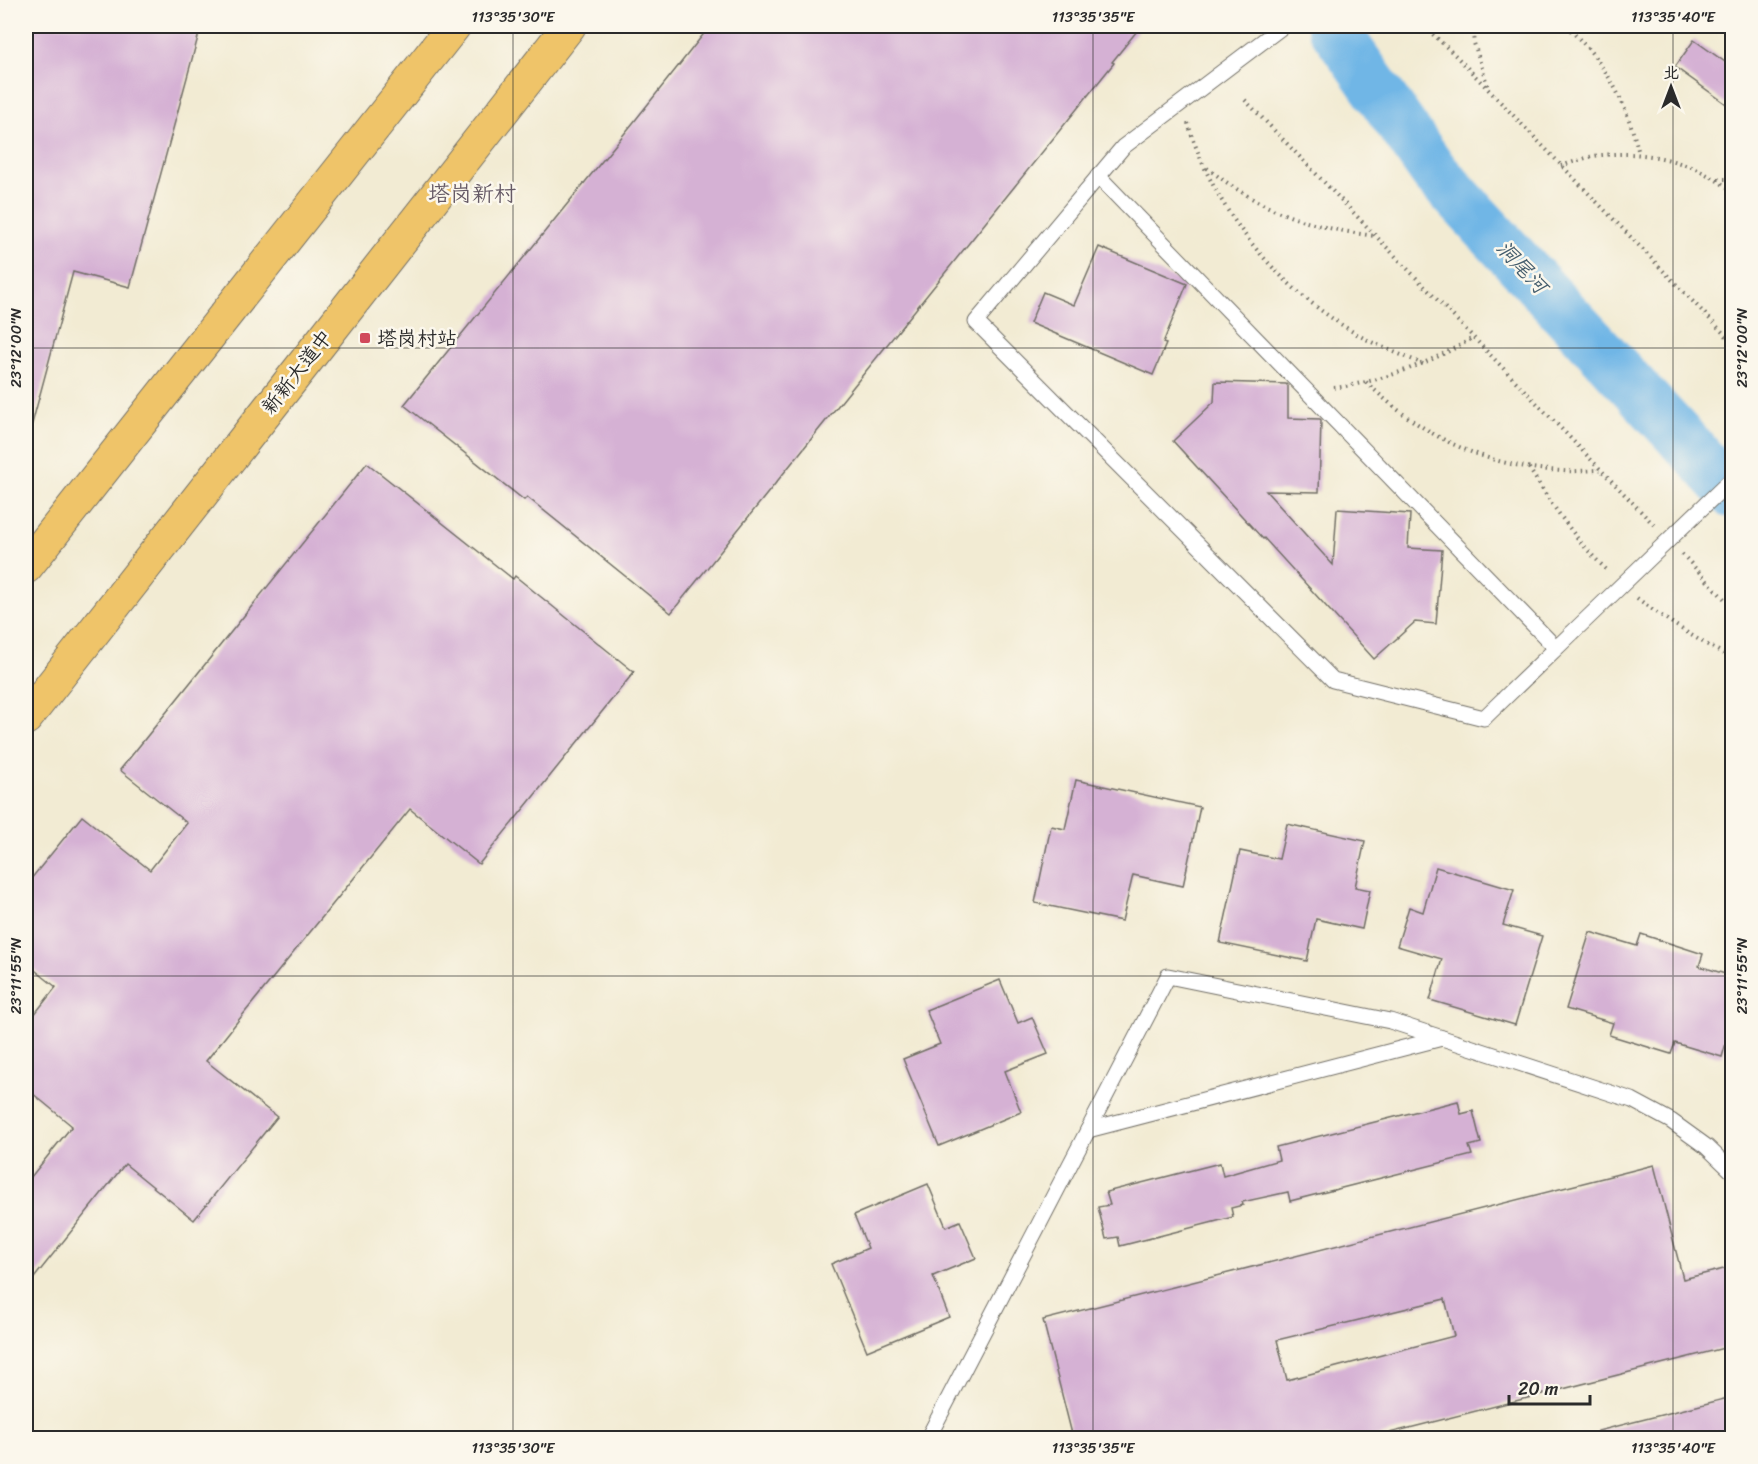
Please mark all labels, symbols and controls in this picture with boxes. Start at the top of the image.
text: 113°35'30"E [472,4,556,30]
text: 113°35'35"E [1052,4,1136,30]
text: 113°35'40"E [1631,4,1717,30]
north arrow [1641,57,1701,117]
text: 北 [1663,58,1679,87]
district label: 塔岗新村 [428,174,516,213]
water label: 洞尾河 [1487,231,1559,305]
text: 23°12'00"N [3,308,29,388]
text: 23°12'00"N [1729,308,1755,388]
place label: 塔岗村站 [377,321,457,356]
street label: 新新大道中 [252,322,342,422]
marker: 塔岗村站 [358,331,372,345]
text: 23°11'55"N [3,937,29,1014]
text: 23°11'55"N [1729,937,1755,1014]
scale bar [1509,1368,1590,1406]
text: 20 m [1518,1373,1558,1405]
text: 113°35'30"E [472,1435,556,1461]
text: 113°35'35"E [1052,1435,1136,1461]
text: 113°35'40"E [1631,1435,1717,1461]

